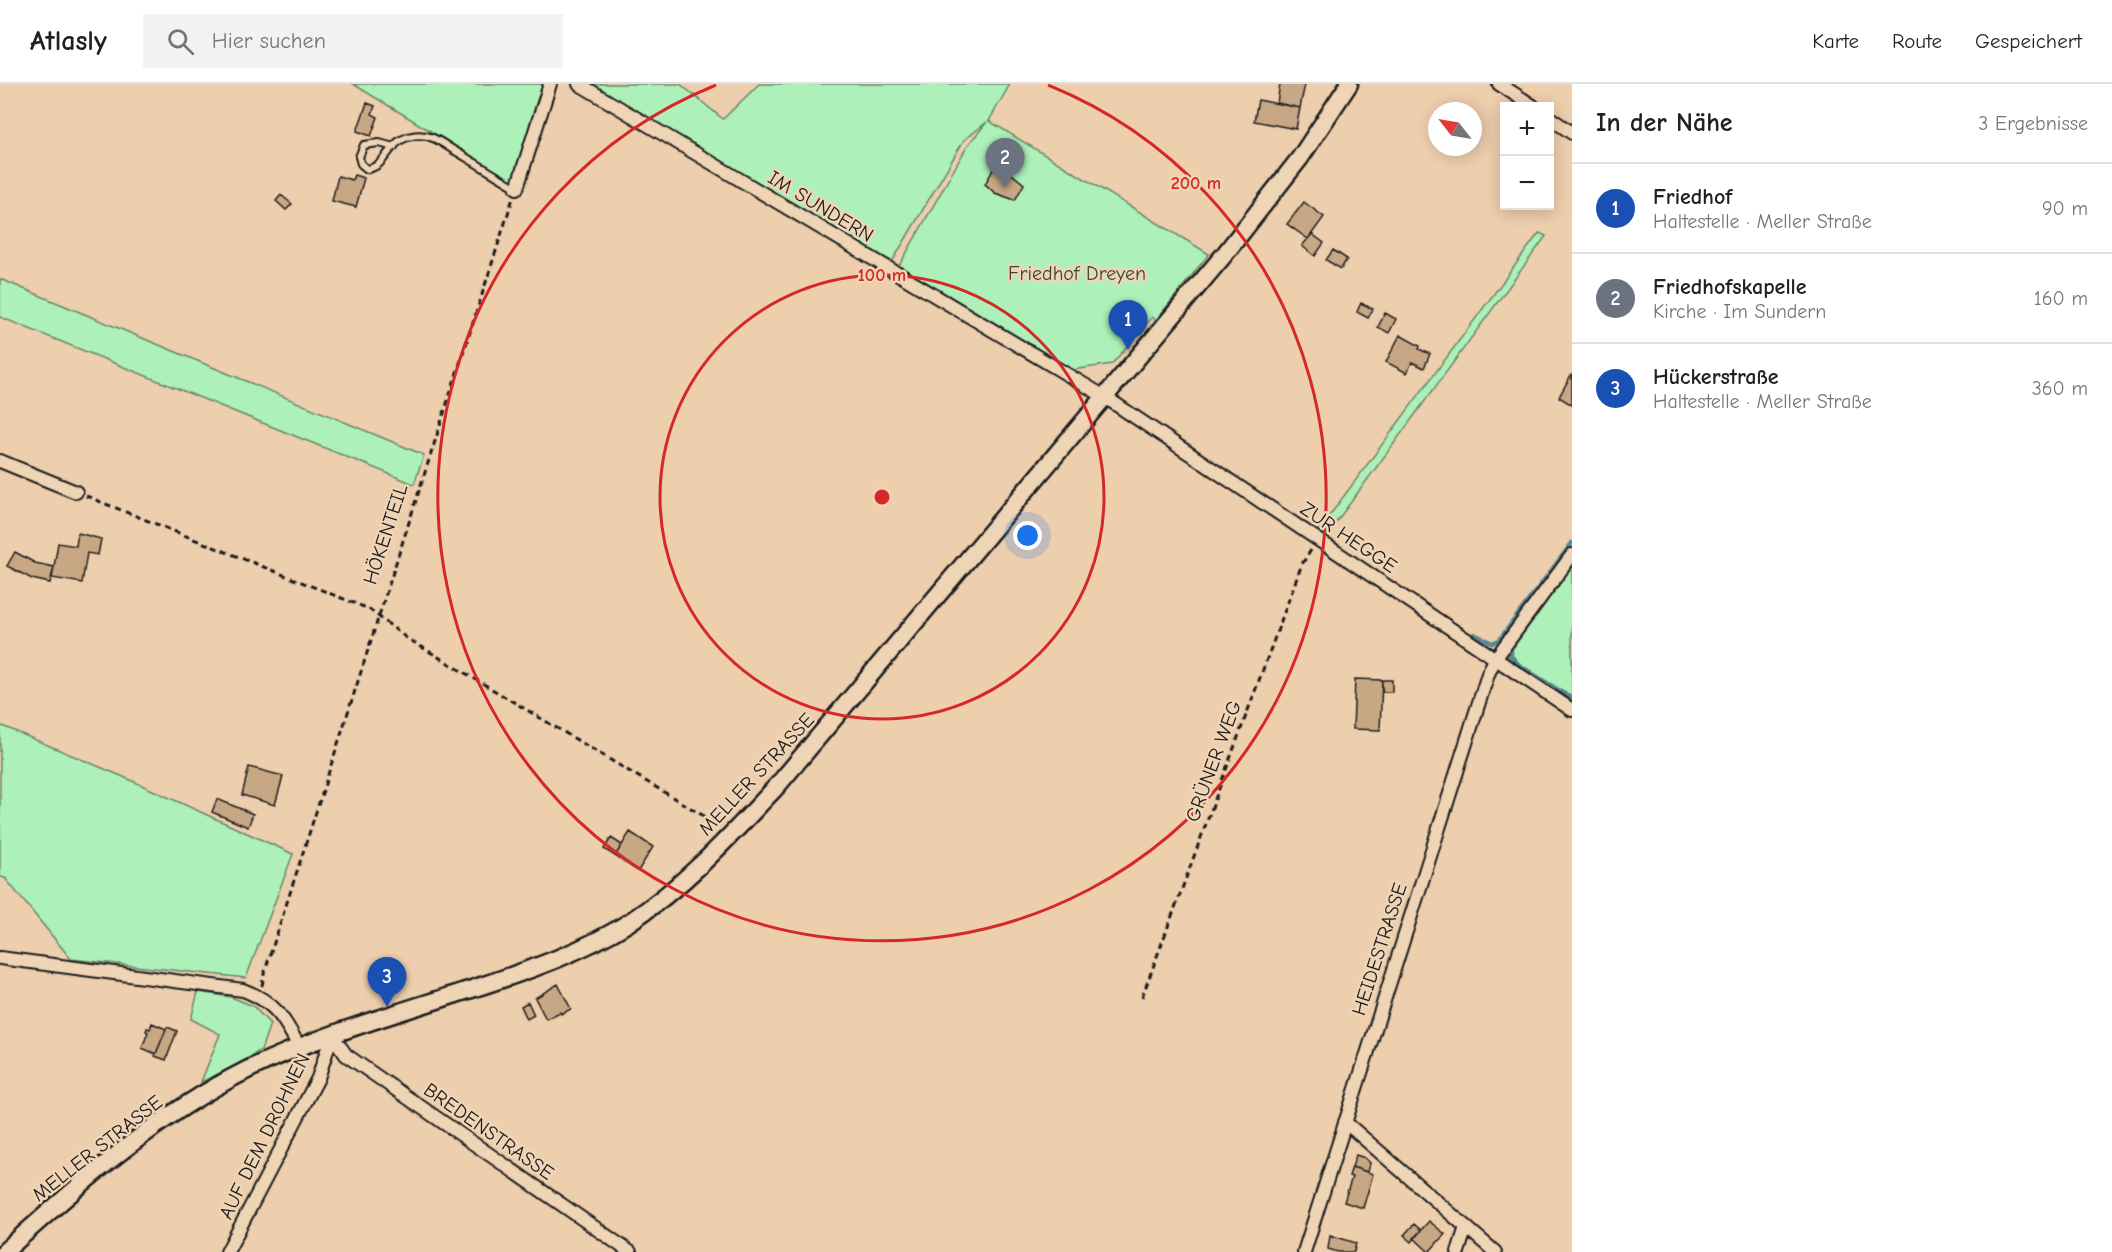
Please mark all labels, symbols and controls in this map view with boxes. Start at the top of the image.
search box [143,14,563,68]
text: Atlasly [30,25,107,57]
icon: search [164,25,197,58]
text: Hier suchen [212,28,326,54]
text: Karte [1812,29,1859,53]
text: Route [1892,29,1942,53]
text: Gespeichert [1975,29,2082,53]
north arrow [1428,102,1482,156]
map controls [1500,102,1554,210]
button: + [1500,102,1554,156]
text: In der Nähe [1596,108,1733,138]
text: 3 Ergebnisse [1978,112,2088,135]
pin: 2 [986,138,1024,188]
button: − [1500,156,1554,210]
street label: IM SUNDERN [764,166,878,247]
text: 200 m [1171,173,1221,194]
text: Friedhof [1653,184,1732,210]
text: 1 [1612,197,1619,220]
text: 90 m [2042,197,2088,220]
text: Haltestelle · Meller Straße [1653,210,1872,233]
park label: Friedhof Dreyen [1008,262,1146,285]
text: 100 m [858,265,906,286]
text: Friedhofskapelle [1653,274,1807,300]
text: 2 [1611,287,1620,310]
text: 160 m [2034,287,2088,310]
pin: 1 [1108,300,1148,350]
text: Kirche · Im Sundern [1653,300,1826,323]
text: Hückerstraße [1653,364,1779,390]
text: 3 [1611,377,1620,400]
text: 360 m [2032,377,2088,400]
text: Haltestelle · Meller Straße [1653,390,1872,413]
street label: HÖKENTEIL [358,481,412,587]
centre of rings [872,487,892,507]
street label: ZUR HEGGE [1296,497,1401,578]
your location [1013,521,1042,550]
street label: GRÜNER WEG [1181,697,1246,825]
street label: MELLER STRASSE [694,708,819,840]
street label: HEIDESTRASSE [1347,880,1412,1018]
pin: 3 [368,958,406,1007]
street label: AUF DEM DROHNEN [214,1049,315,1223]
street label: BREDENSTRASSE [419,1078,558,1185]
street label: MELLER STRASSE [28,1090,167,1206]

